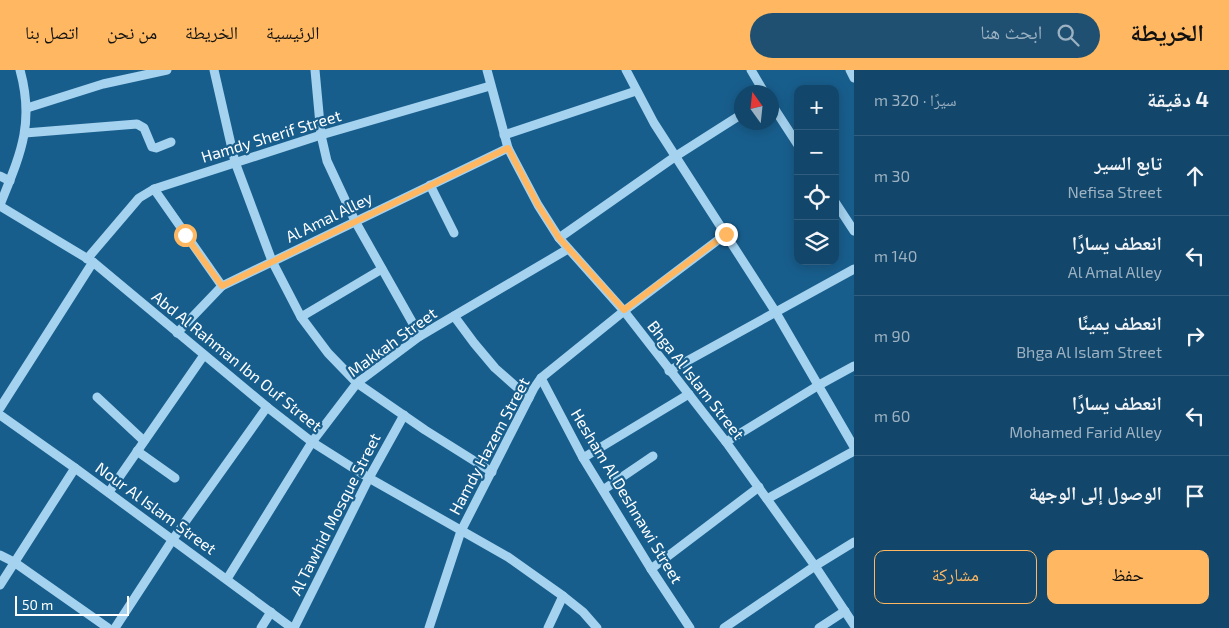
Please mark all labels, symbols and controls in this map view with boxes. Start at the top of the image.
search box [750,13,1100,58]
text: الخريطة [1130,17,1204,46]
text: ابحث هنا [980,20,1042,43]
text: اتصل بنا [25,21,79,43]
text: من نحن [107,21,157,43]
text: الخريطة [185,21,238,43]
text: الرئيسية [266,21,319,43]
icon: search [1054,21,1082,49]
north arrow [734,85,779,130]
map controls [794,85,839,265]
button: + [794,85,839,130]
text: 4 دقيقة [1147,86,1209,111]
text: سيرًا · 320 m [874,90,957,109]
street label: Hamdy Sherif Street [199,105,343,166]
button: − [794,130,839,175]
text: تابع السير [1095,151,1162,174]
icon: ahead [1181,162,1209,190]
text: 30 m [874,166,910,185]
button: locate [794,175,839,220]
text: Nefisa Street [1067,182,1162,201]
street label: Al Amal Alley [282,187,376,246]
button: layers [794,220,839,265]
route end [715,223,738,246]
route start [174,224,197,247]
text: انعطف يسارًا [1072,231,1162,254]
icon: left [1181,242,1209,270]
text: 140 m [874,246,917,265]
text: Al Amal Alley [1068,262,1162,281]
street label: Abd Al Rahman Ibn Ouf Street [149,286,326,435]
street label: Makkah Street [344,303,440,380]
text: انعطف يمينًا [1077,311,1162,334]
street label: Bhga Al Islam Street [644,316,749,443]
icon: right [1181,322,1209,350]
text: 90 m [874,326,910,345]
text: Bhga Al Islam Street [1016,342,1162,361]
street label: Hamdy Hazem Street [444,374,533,518]
text: انعطف يسارًا [1072,391,1162,414]
icon: left [1181,402,1209,430]
street label: Hesham Al Deshnawi Street [568,405,687,587]
text: 60 m [874,406,910,425]
text: Mohamed Farid Alley [1009,422,1162,441]
street label: Al Tawhid Mosque Street [285,430,384,598]
street label: Nour Al Islam Street [92,457,220,558]
text: الوصول إلى الوجهة [1029,481,1162,504]
icon: arrive [1181,482,1209,510]
button: مشاركة [874,550,1037,604]
button: حفظ [1047,550,1209,604]
scale bar [15,593,129,616]
text: 50 m [22,596,53,613]

